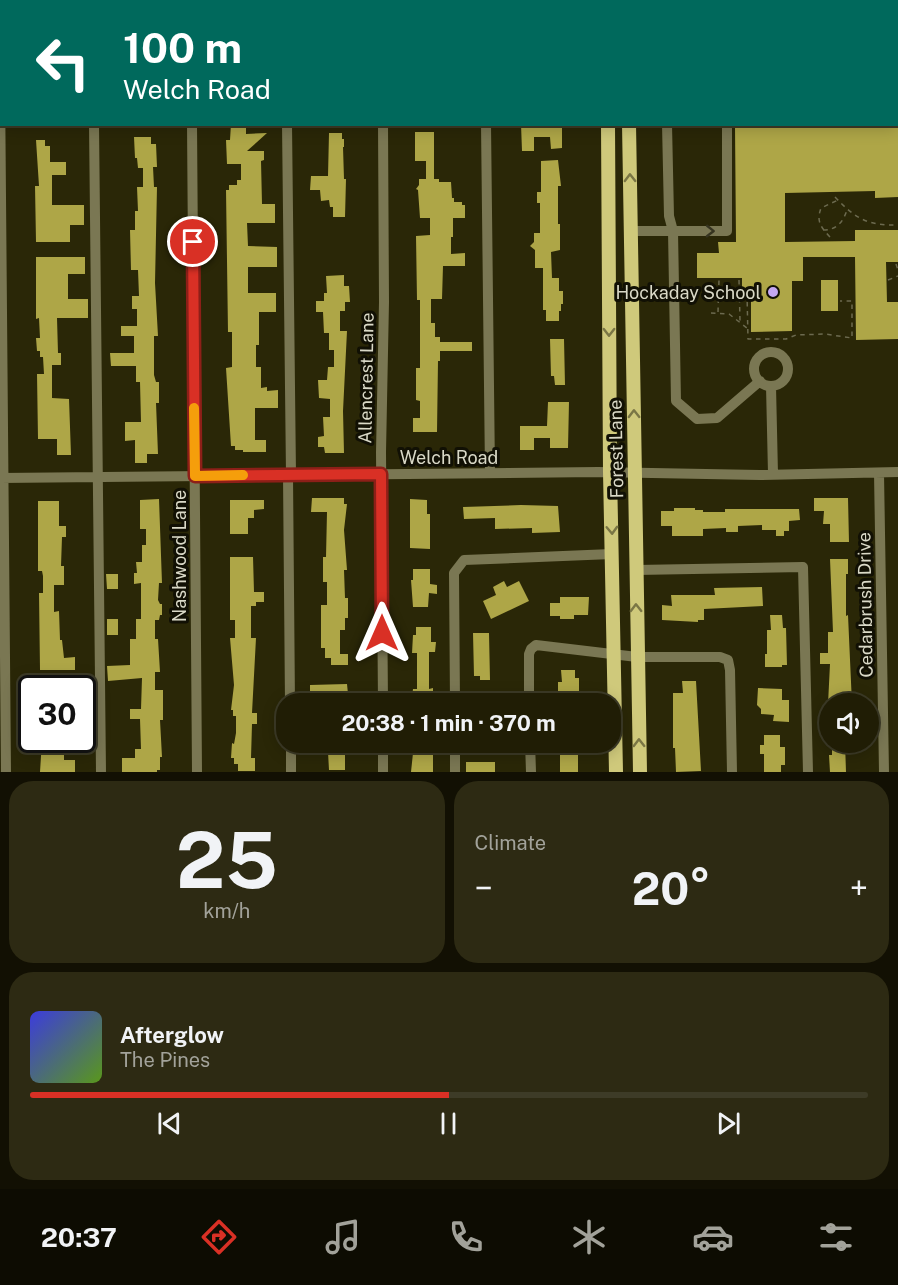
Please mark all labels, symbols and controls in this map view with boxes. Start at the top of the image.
text: 100 m [123,23,242,72]
icon: left [24,24,102,102]
text: Welch Road [123,73,271,105]
one-way arrow [623,173,636,182]
pin [167,216,218,267]
icon: arrive [176,225,209,258]
one-way arrow [705,225,714,237]
place label: Hockaday School [615,282,761,303]
marker: Hockaday School [766,285,780,299]
street label: Allencrest Lane [354,312,378,444]
one-way arrow [603,328,615,337]
street label: Forest Lane [605,400,627,498]
one-way arrow [627,410,640,419]
street label: Welch Road [400,447,498,468]
street label: Nashwood Lane [169,490,190,622]
one-way arrow [605,526,618,535]
street label: Cedarbrush Drive [853,532,877,678]
position arrow [350,601,414,665]
one-way arrow [630,604,643,613]
speed limit sign: 30 [18,675,96,753]
map controls [819,693,879,753]
button: sound [819,693,879,753]
text: 20:38 · 1 min · 370 m [341,710,556,736]
one-way arrow [633,739,645,748]
text: 25 [176,814,278,906]
text: Climate [475,831,546,855]
text: 20° [632,862,711,915]
text: − [475,869,493,907]
text: + [850,869,868,907]
text: km/h [203,899,250,923]
text: Afterglow [120,1022,224,1048]
text: The Pines [120,1048,210,1072]
icon: previous [153,1107,186,1140]
icon: pause [432,1107,465,1140]
icon: next [712,1107,745,1140]
icon: directions [198,1216,240,1258]
icon: music [322,1216,364,1258]
icon: phone [445,1216,487,1258]
icon: climate [568,1216,610,1258]
icon: car [692,1216,734,1258]
icon: filters [815,1216,857,1258]
text: 20:37 [41,1221,117,1253]

